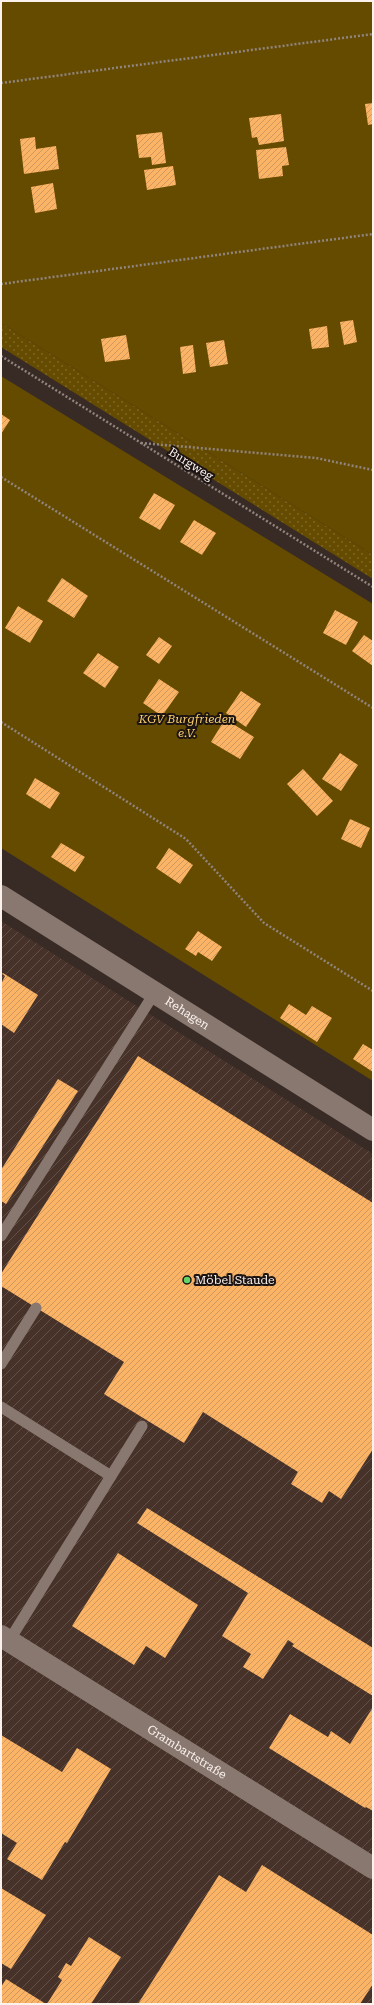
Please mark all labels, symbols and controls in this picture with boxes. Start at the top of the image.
street label: Burgweg [166,445,216,483]
park label: KGV Burgfrieden e.V. [138,712,235,740]
street label: Rehagen [162,994,212,1032]
place label: Möbel Staude [195,1273,275,1287]
marker: Möbel Staude [182,1275,192,1285]
street label: Grambartstraße [145,1722,229,1782]

